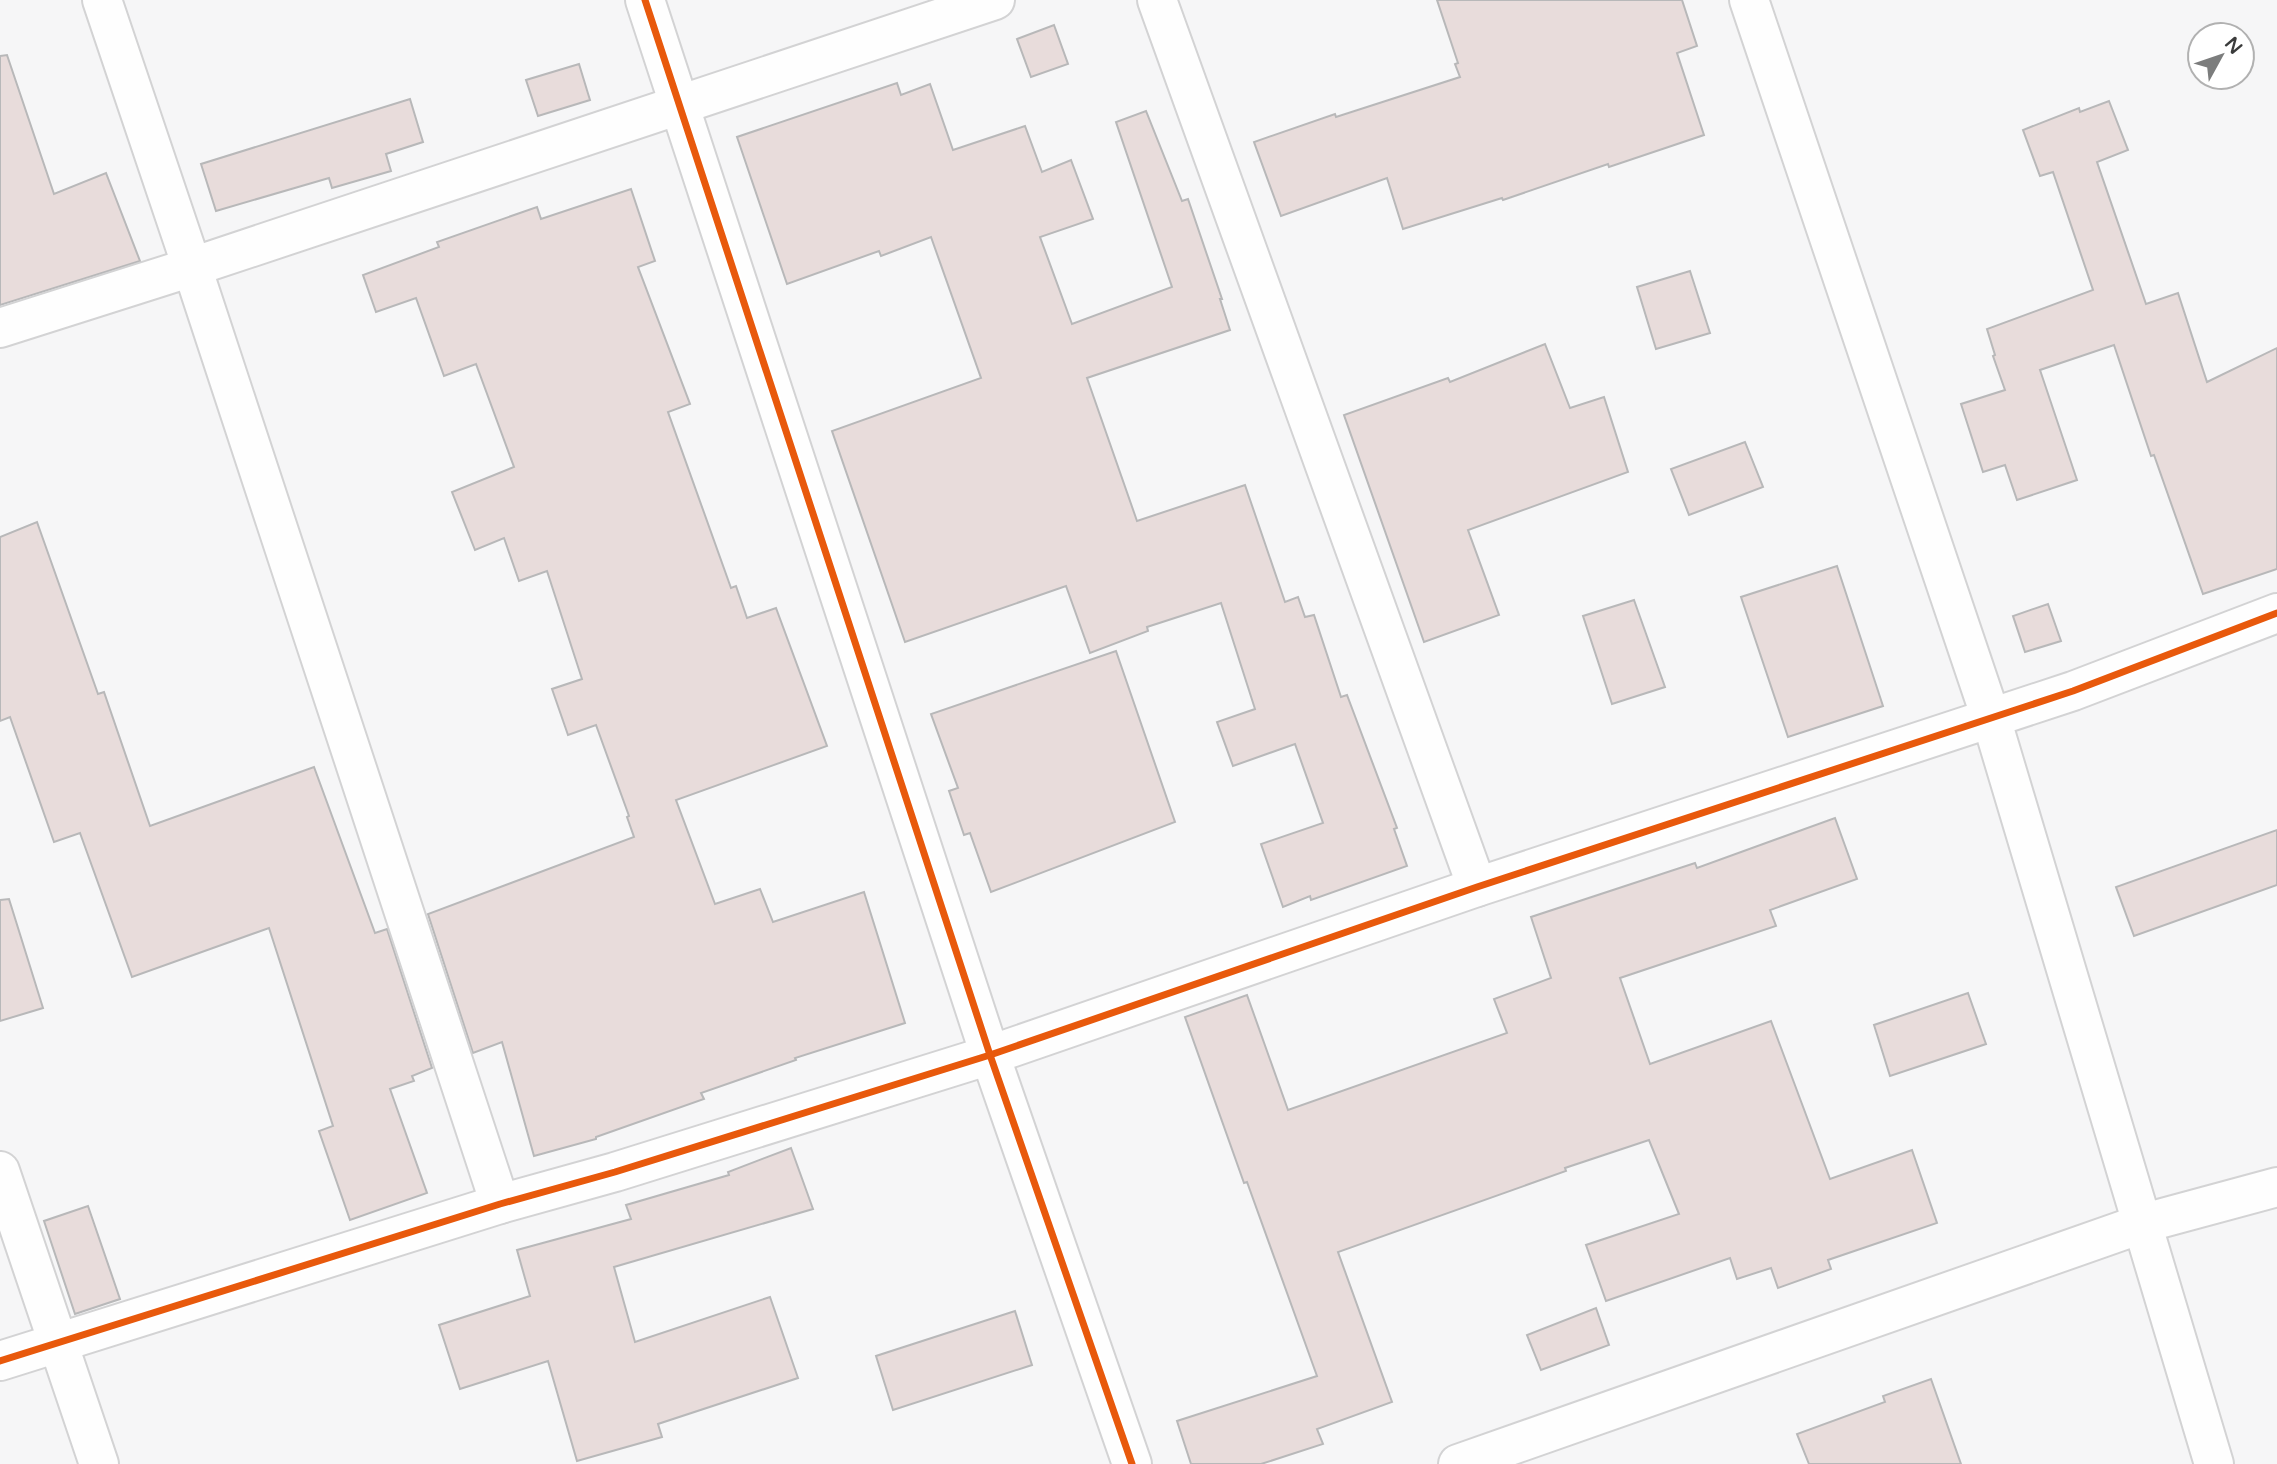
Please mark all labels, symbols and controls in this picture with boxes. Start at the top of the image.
north arrow [2186,21,2256,91]
text: N [2220,33,2247,59]

